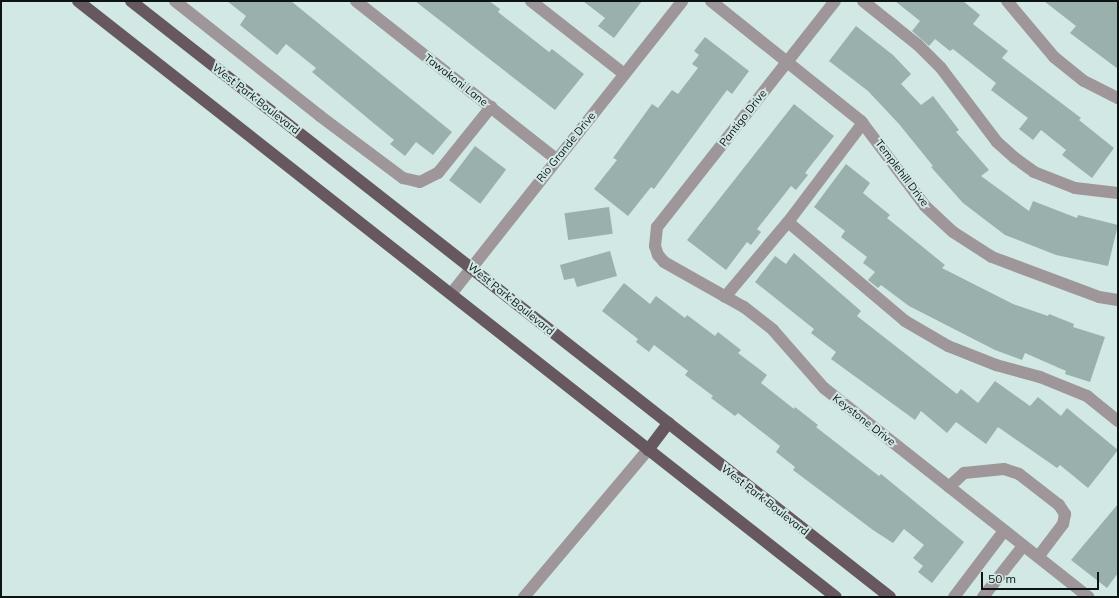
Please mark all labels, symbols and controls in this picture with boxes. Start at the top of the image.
street label: Tawakoni Lane [422,51,490,109]
street label: West Park Boulevard [210,61,302,137]
street label: Pantigo Drive [717,87,769,149]
street label: Rio Grande Drive [534,109,598,185]
street label: Templehill Drive [873,137,931,209]
street label: West Park Boulevard [465,260,557,338]
street label: Keystone Drive [830,391,898,449]
street label: West Park Boulevard [719,462,811,538]
scale bar [983,564,1101,590]
text: 50 m [988,571,1016,586]

